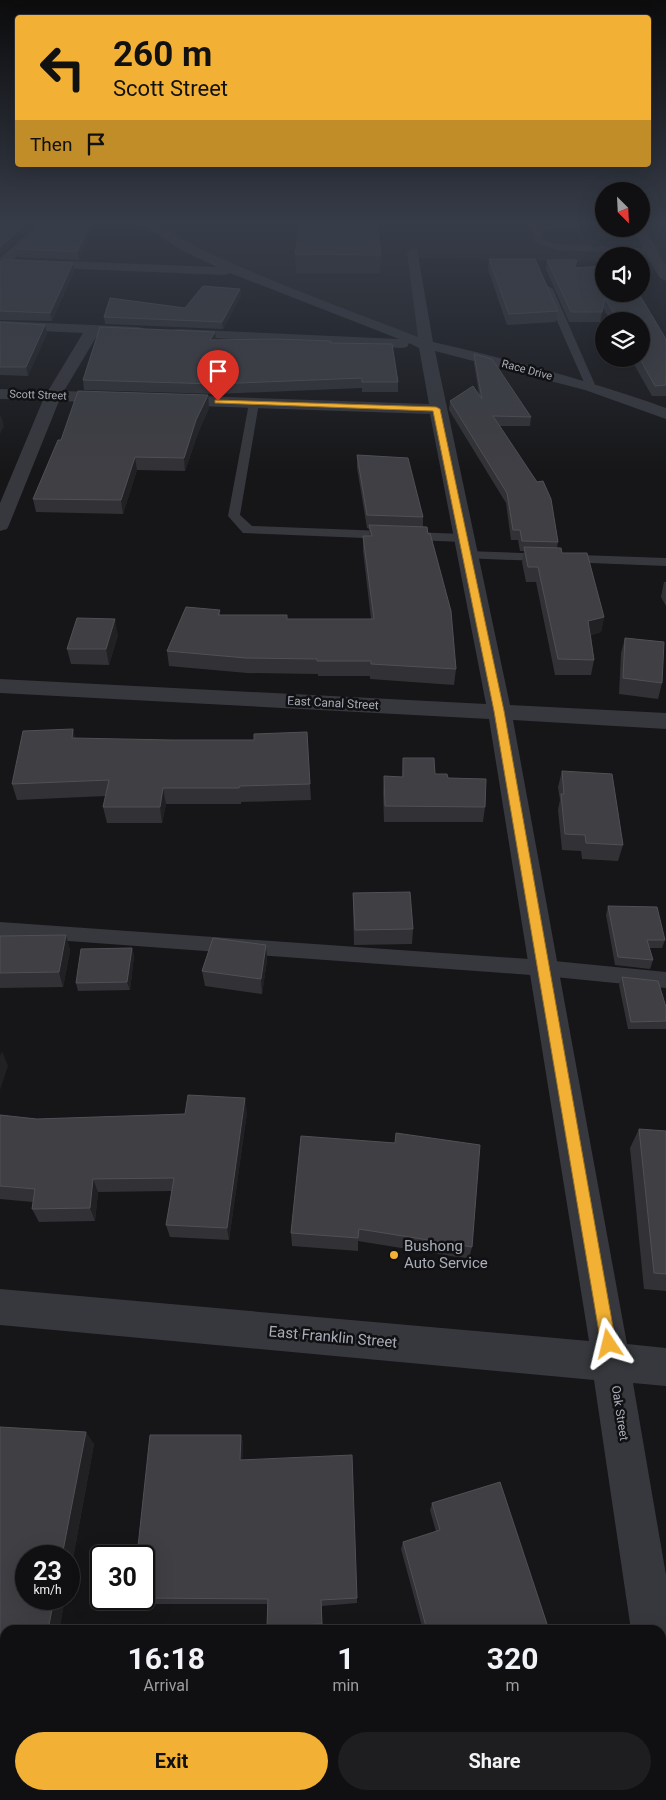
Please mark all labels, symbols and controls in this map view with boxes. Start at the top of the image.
text: 260 m [113,34,212,75]
icon: left [30,35,95,100]
text: Scott Street [113,76,228,101]
icon: arrive [82,130,110,158]
text: Then [30,133,72,156]
north arrow [595,182,650,238]
map controls [595,182,650,367]
button: sound [595,247,650,302]
button: layers [595,312,650,367]
pin [197,350,239,401]
icon: arrive [204,357,232,385]
street label: Race Drive [500,357,554,383]
street label: Scott Street [9,388,67,403]
street label: East Canal Street [287,694,379,712]
place label: Bushong Auto Service [404,1237,488,1272]
marker: Bushong Auto Service [388,1249,400,1261]
position arrow [582,1317,634,1369]
street label: East Franklin Street [268,1322,398,1352]
street label: Oak Street [609,1384,631,1442]
speed limit sign: 30 [90,1545,155,1610]
text: 23 [33,1557,62,1586]
text: km/h [33,1583,62,1597]
text: 16:18 [128,1641,205,1676]
text: 1 [337,1641,354,1676]
text: 320 [487,1641,538,1676]
text: Arrival [144,1676,189,1695]
text: min [332,1676,359,1695]
text: m [506,1676,520,1695]
button: Exit [15,1732,328,1790]
button: Share [338,1732,651,1790]

